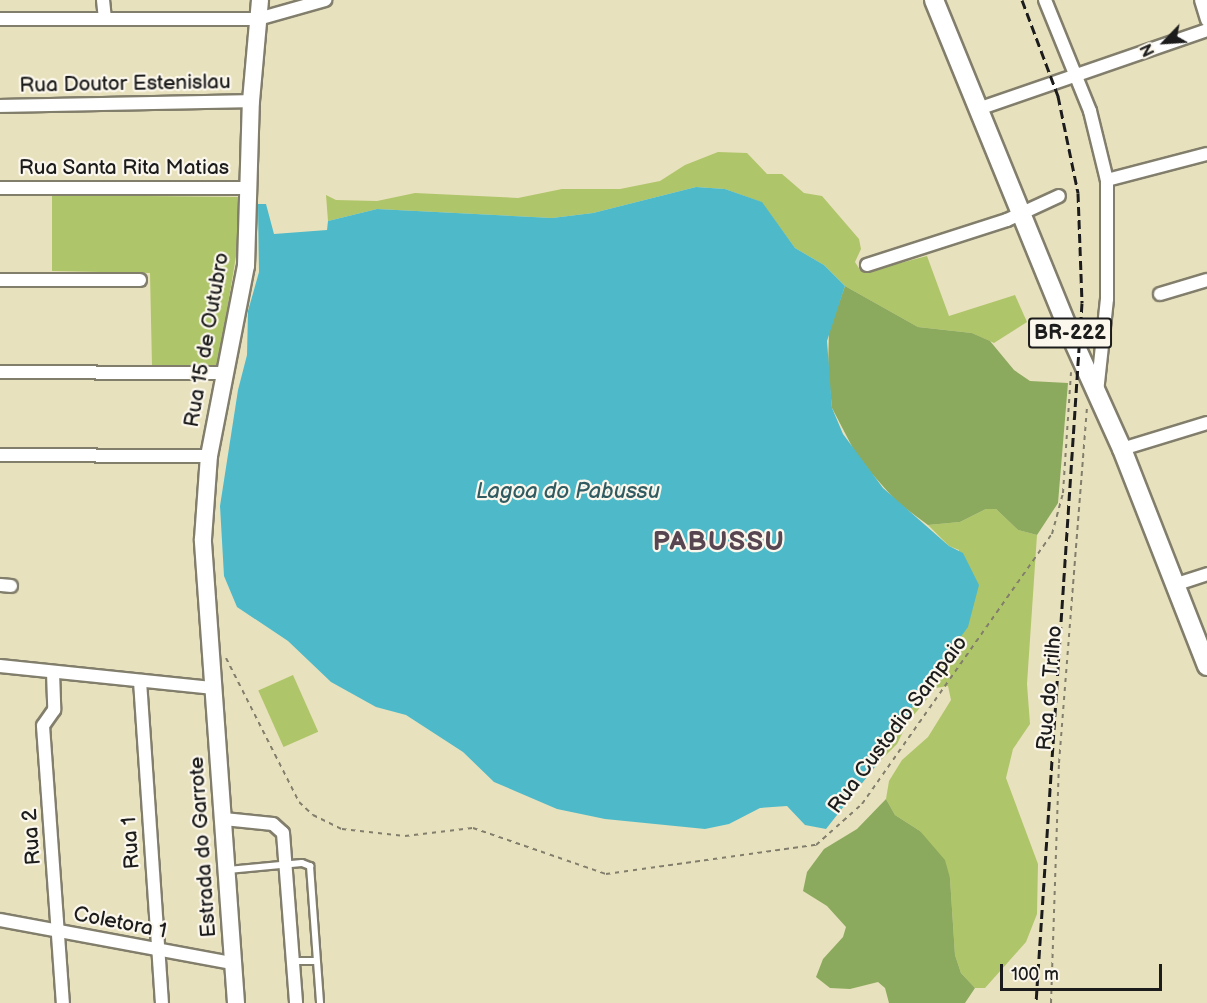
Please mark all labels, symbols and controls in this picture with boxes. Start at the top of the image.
north arrow [1135,12,1195,72]
text: N [1137,40,1159,59]
street label: Rua Doutor Estenislau [19,70,231,98]
street label: Rua Santa Rita Matias [19,155,229,181]
street label: Rua 15 de Outubro [179,251,235,429]
road number: BR-222 [1028,316,1112,350]
water label: Lagoa do Pabussu [476,479,660,505]
district label: PABUSSU [653,527,785,559]
street label: Rua do Trilho [1032,624,1068,752]
street label: Rua Custodio Sampaio [823,631,973,819]
street label: Estrada do Garrote [184,756,222,938]
street label: Rua 2 [17,808,47,866]
street label: Rua 1 [117,816,145,870]
street label: Coletora 1 [71,902,169,944]
scale bar [1003,952,1165,990]
text: 100 m [1011,964,1059,985]

